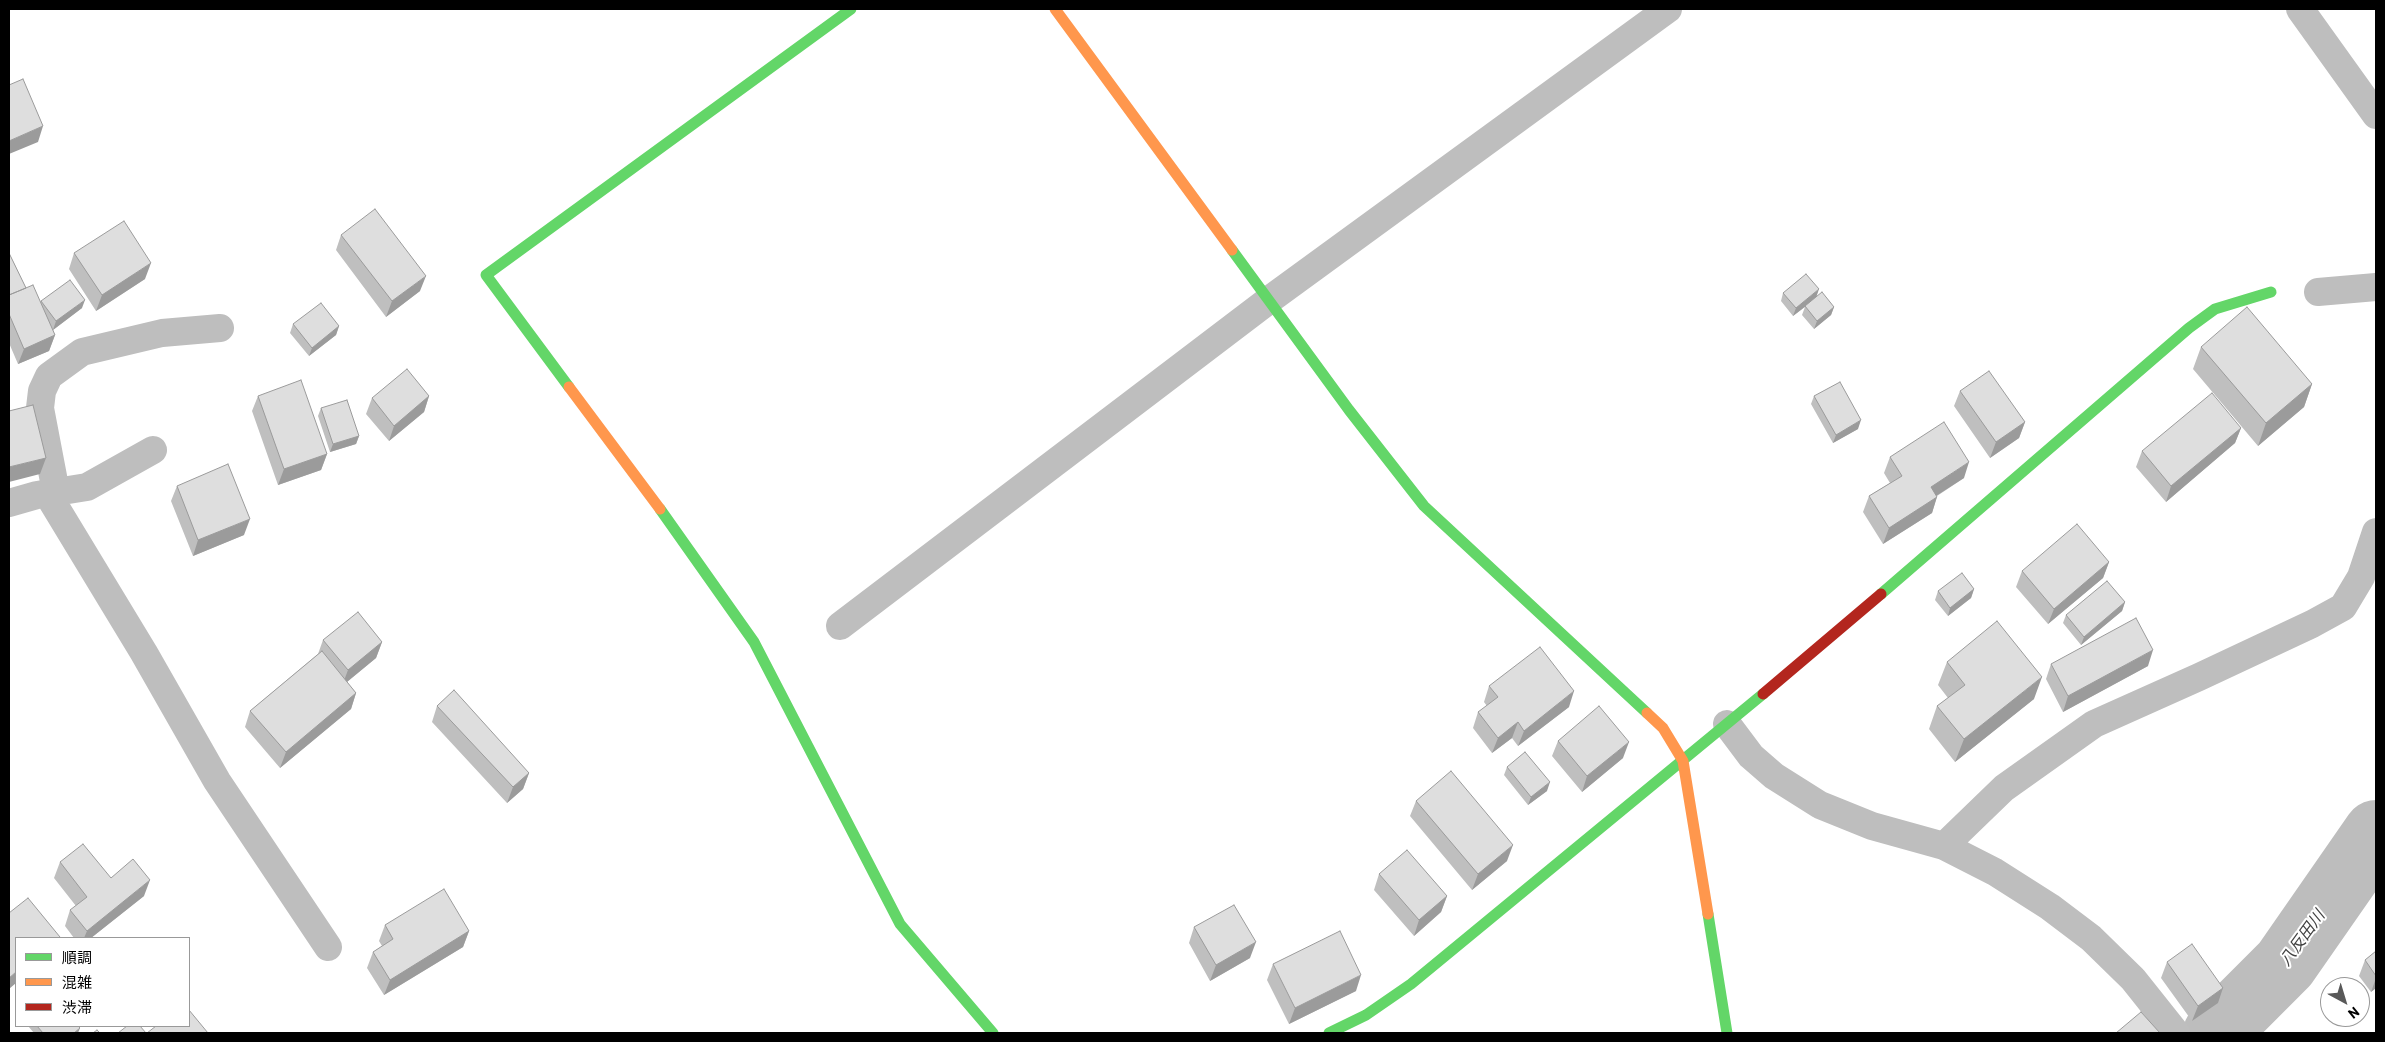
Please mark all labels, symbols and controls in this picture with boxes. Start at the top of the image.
water label: 八反田川 [2275,906,2329,970]
legend [15,937,190,1027]
text: 順調 [62,948,92,966]
text: 混雑 [62,973,92,991]
north arrow [2320,977,2370,1027]
text: 渋滞 [62,998,92,1016]
text: N [2345,1004,2363,1023]

